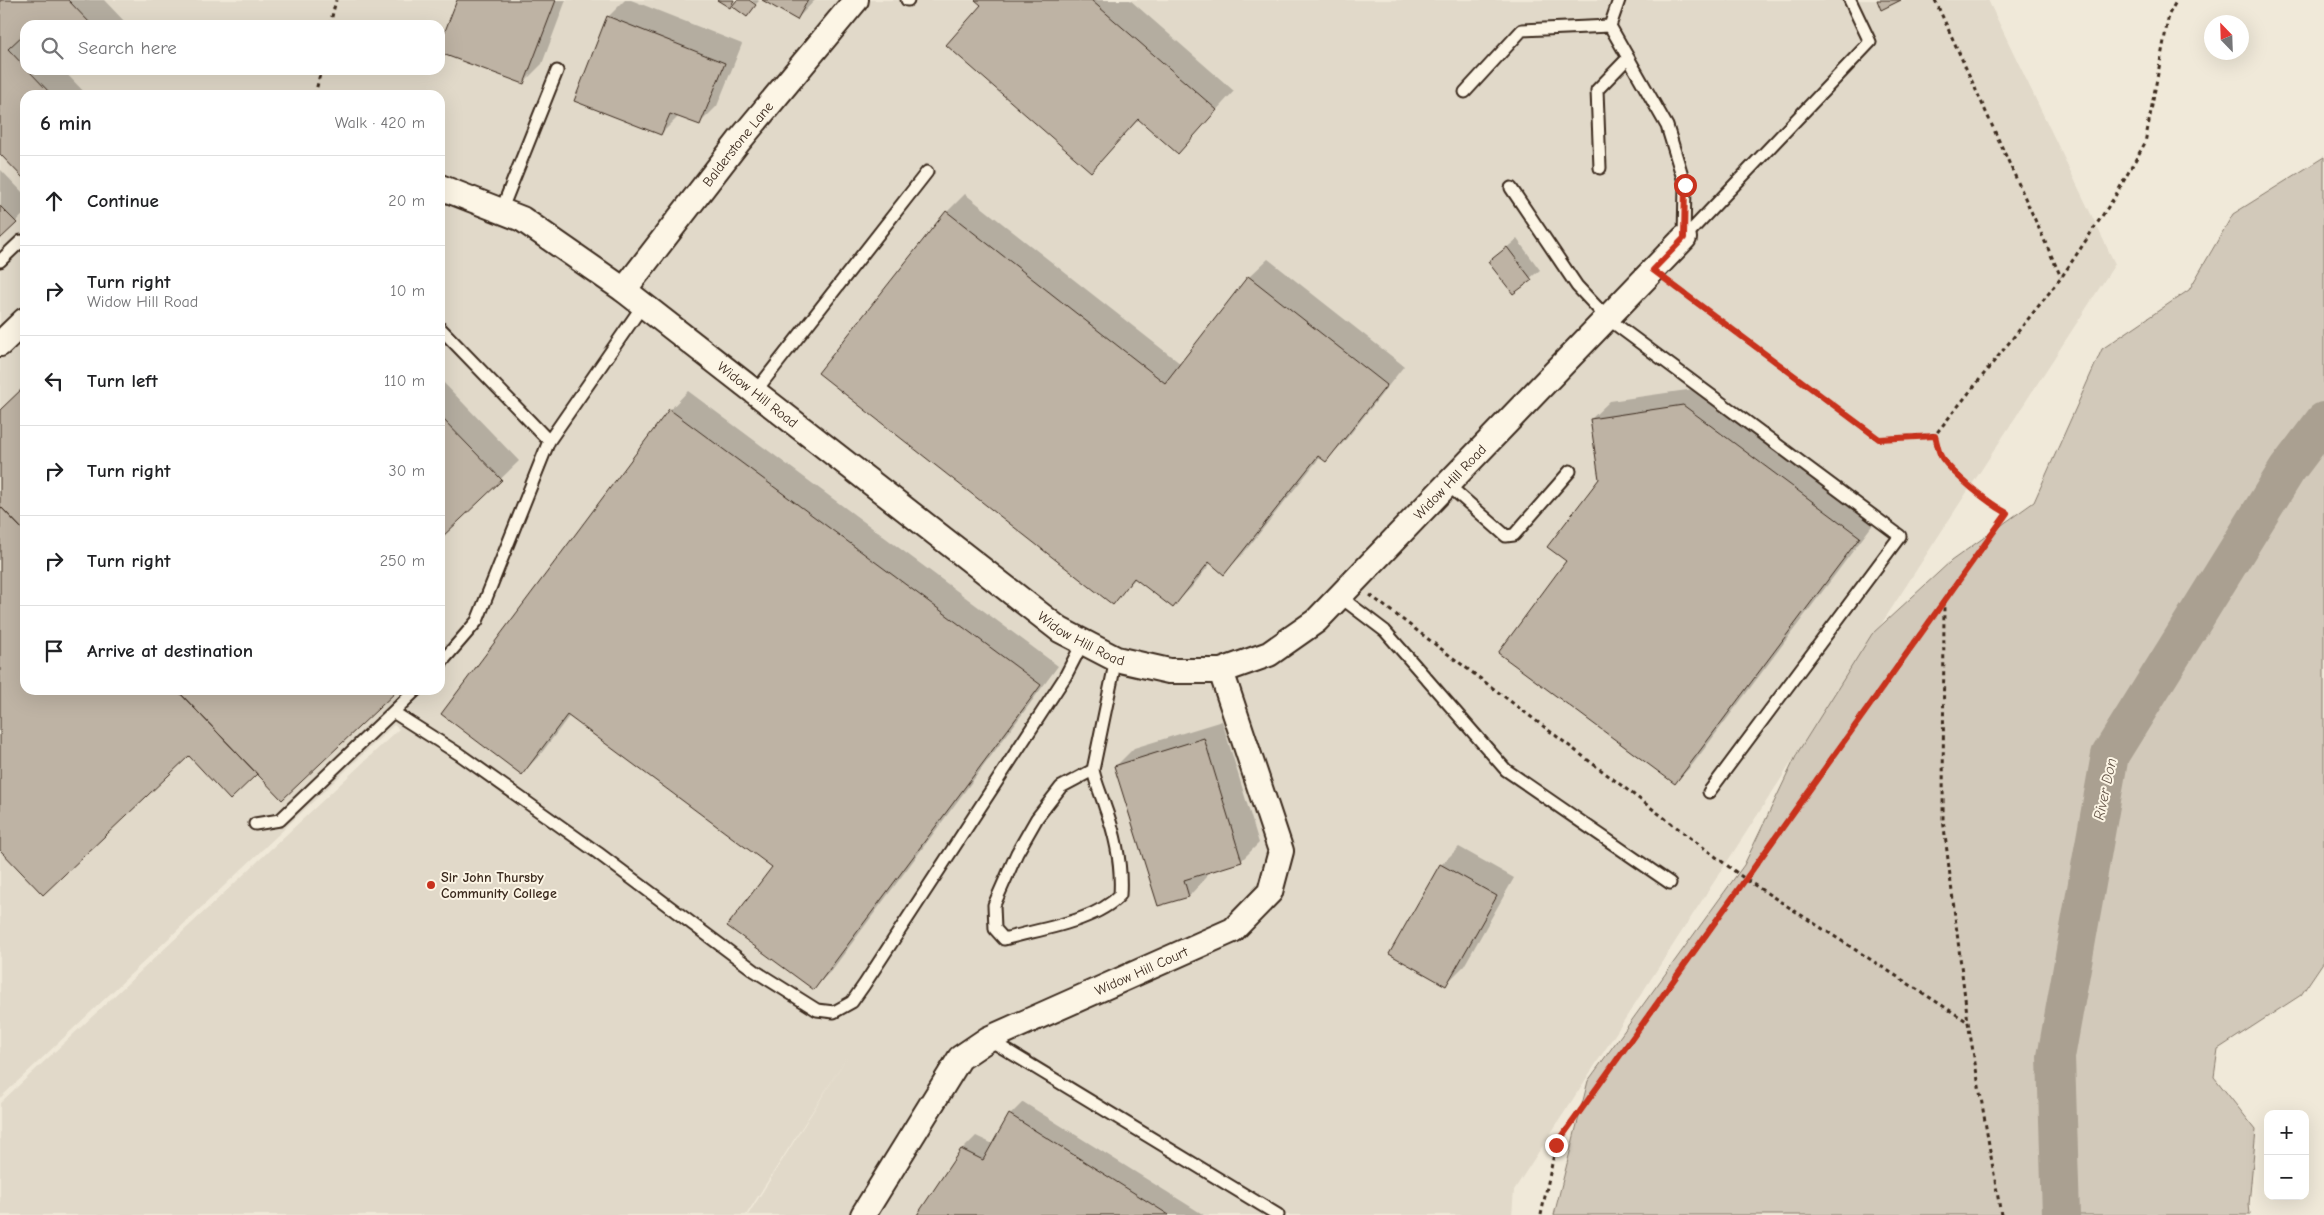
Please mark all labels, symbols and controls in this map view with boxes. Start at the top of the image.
north arrow [2204,15,2249,60]
search box [20,20,445,75]
icon: search [38,34,66,62]
text: Search here [78,37,177,59]
street label: Balderstone Lane [699,98,777,190]
text: 6 min [40,111,92,135]
text: Walk · 420 m [335,114,425,132]
route start [1674,174,1697,197]
icon: ahead [40,187,68,215]
text: Continue [87,190,159,212]
text: 20 m [388,192,425,210]
text: Turn right [87,271,171,293]
icon: right [40,277,68,305]
text: 10 m [390,282,425,300]
text: Widow Hill Road [87,293,198,311]
street label: Widow Hill Road [714,358,801,431]
icon: left [40,367,68,395]
text: Turn left [87,370,158,392]
text: 110 m [384,372,425,390]
street label: Widow Hill Road [1410,441,1490,523]
icon: right [40,457,68,485]
text: Turn right [87,460,171,482]
text: 30 m [389,462,425,480]
icon: right [40,547,68,575]
text: Turn right [87,550,171,572]
text: 250 m [380,552,425,570]
street label: Widow Hill Road [1034,607,1126,669]
icon: arrive [40,637,68,665]
text: Arrive at destination [87,640,253,662]
water label: River Don [2090,756,2120,822]
place label: Sir John Thursby Community College [441,869,557,902]
marker: Sir John Thursby Community College [425,879,437,891]
street label: Widow Hill Court [1092,942,1191,999]
map controls [2264,1110,2309,1200]
button: + [2264,1110,2309,1155]
route end [1545,1134,1568,1157]
button: − [2264,1155,2309,1200]

